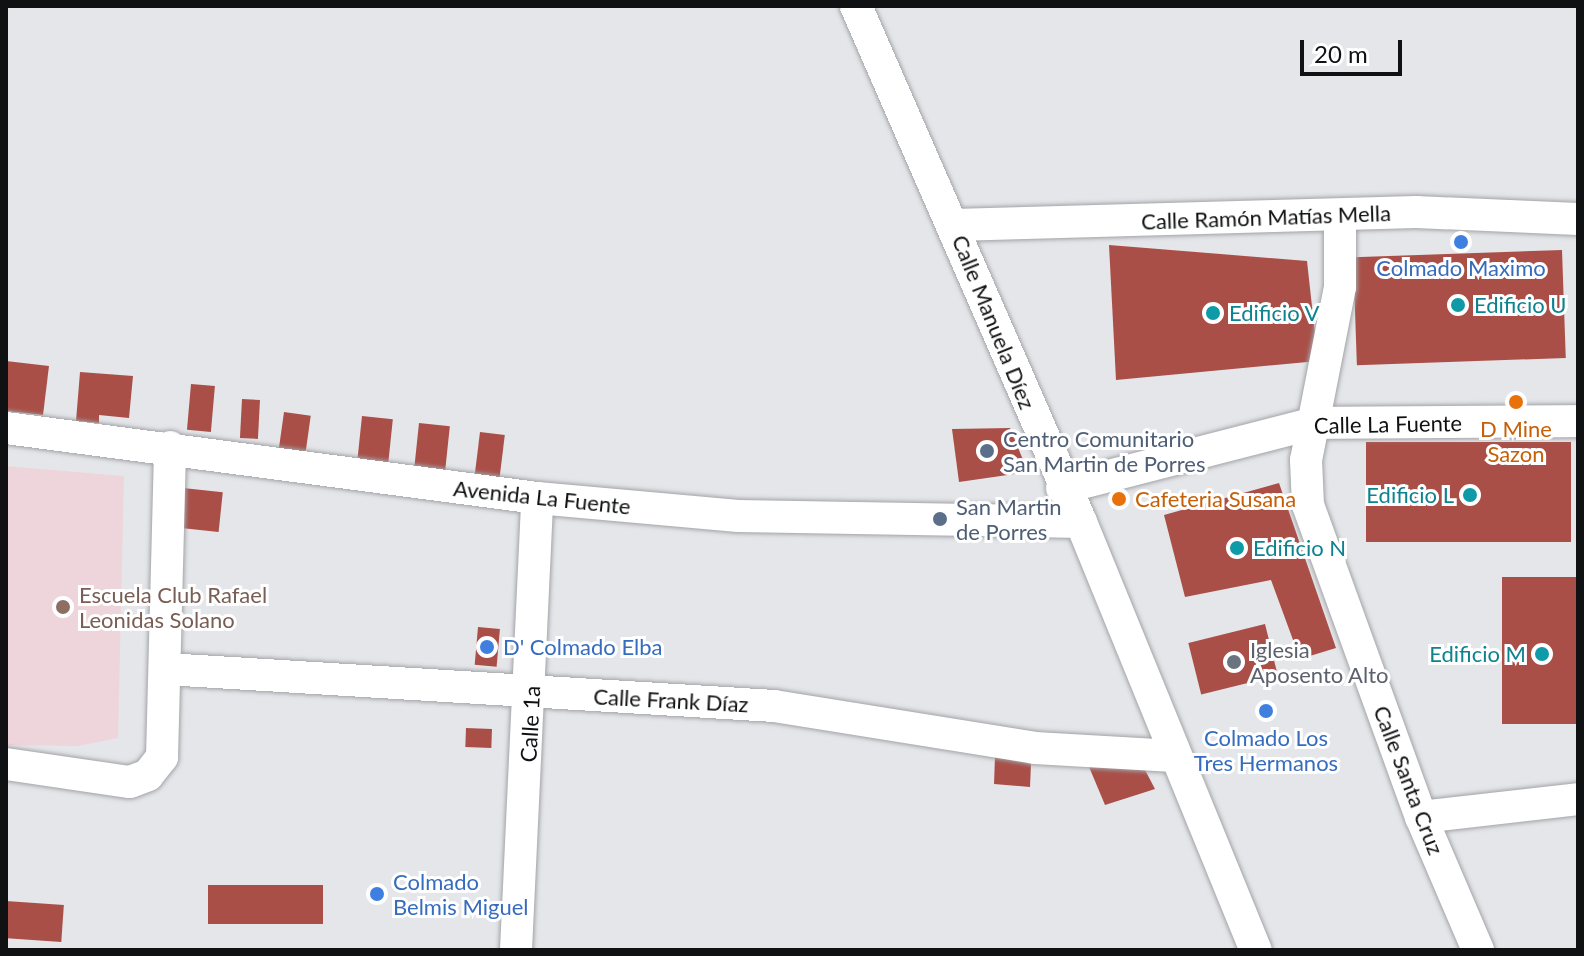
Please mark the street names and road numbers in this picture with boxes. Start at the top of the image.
street label: Calle Ramón Matías Mella [1141,199,1391,235]
street label: Calle Manuela Díez [947,231,1041,413]
street label: Calle La Fuente [1314,410,1462,438]
street label: Avenida La Fuente [452,475,632,519]
street label: Calle Frank Díaz [593,683,749,717]
street label: Calle 1a [515,685,545,763]
street label: Calle Santa Cruz [1368,702,1450,858]

